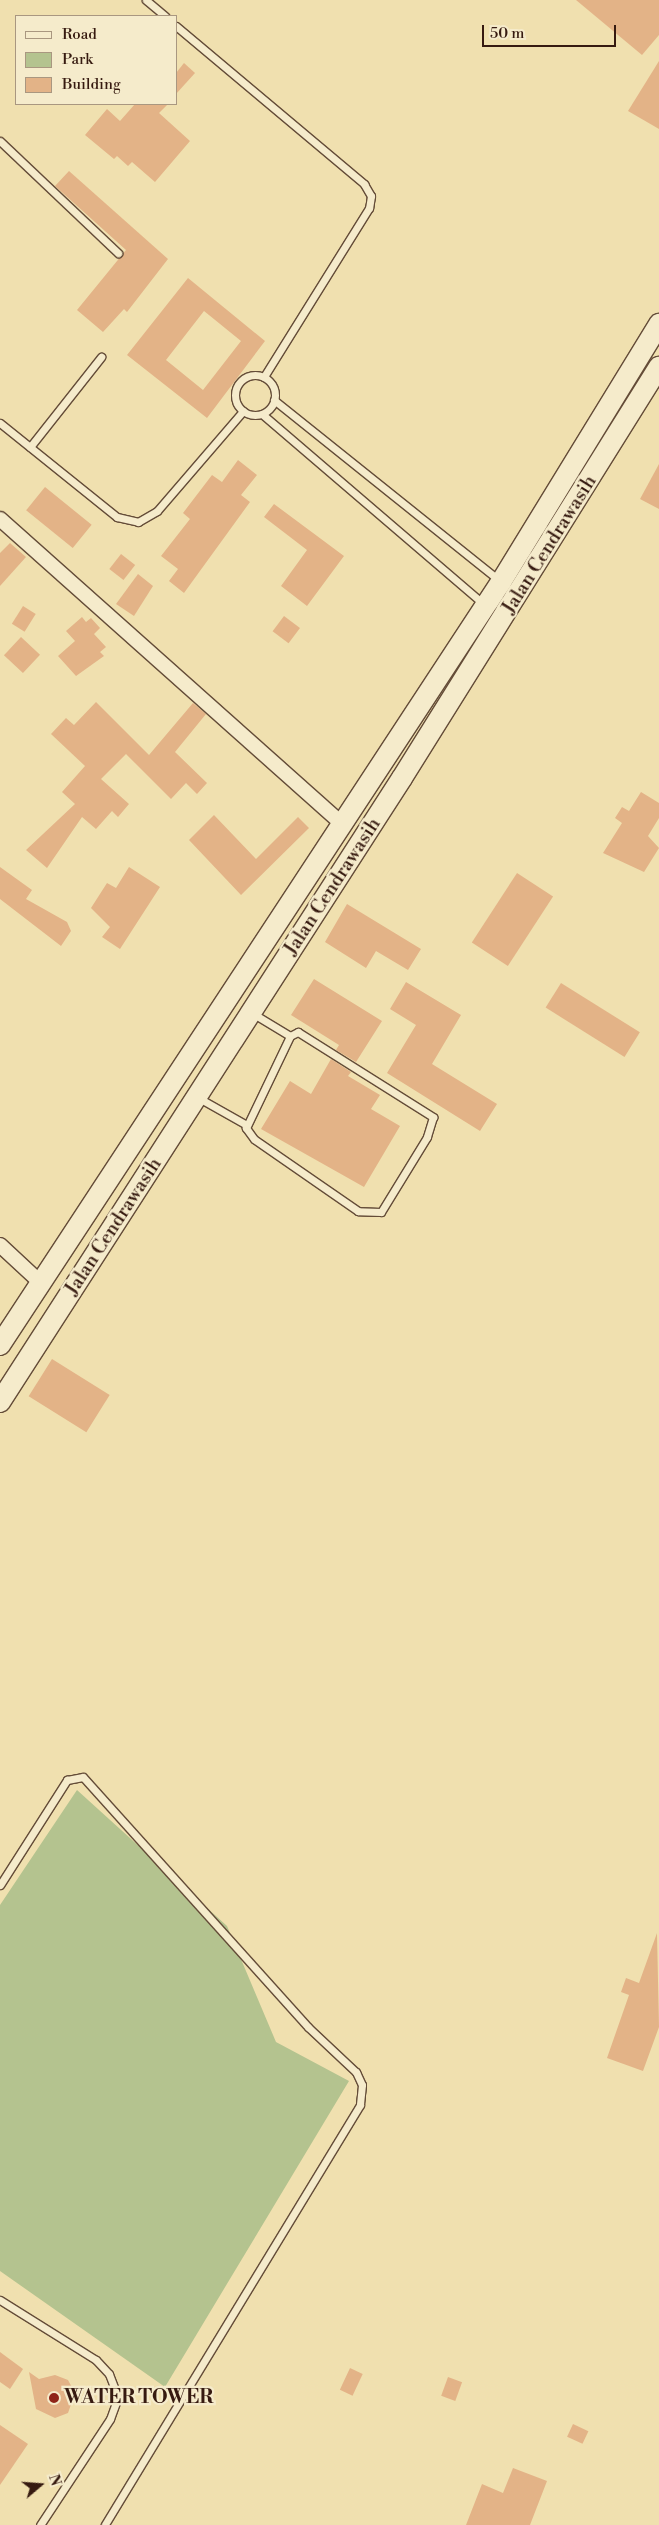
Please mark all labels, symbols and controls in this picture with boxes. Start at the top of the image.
legend [15,15,178,105]
scale bar [484,15,618,47]
text: 50 m [490,24,524,43]
text: Road [62,25,97,44]
text: Park [62,50,93,69]
text: Building [62,75,121,94]
street label: Jalan Cendrawasih [498,471,602,619]
street label: Jalan Cendrawasih [280,814,386,960]
street label: Jalan Cendrawasih [61,1154,167,1300]
place label: WATER TOWER [64,2387,213,2409]
marker: WATER TOWER [48,2392,60,2404]
north arrow [15,2460,65,2510]
text: N [44,2472,65,2488]

